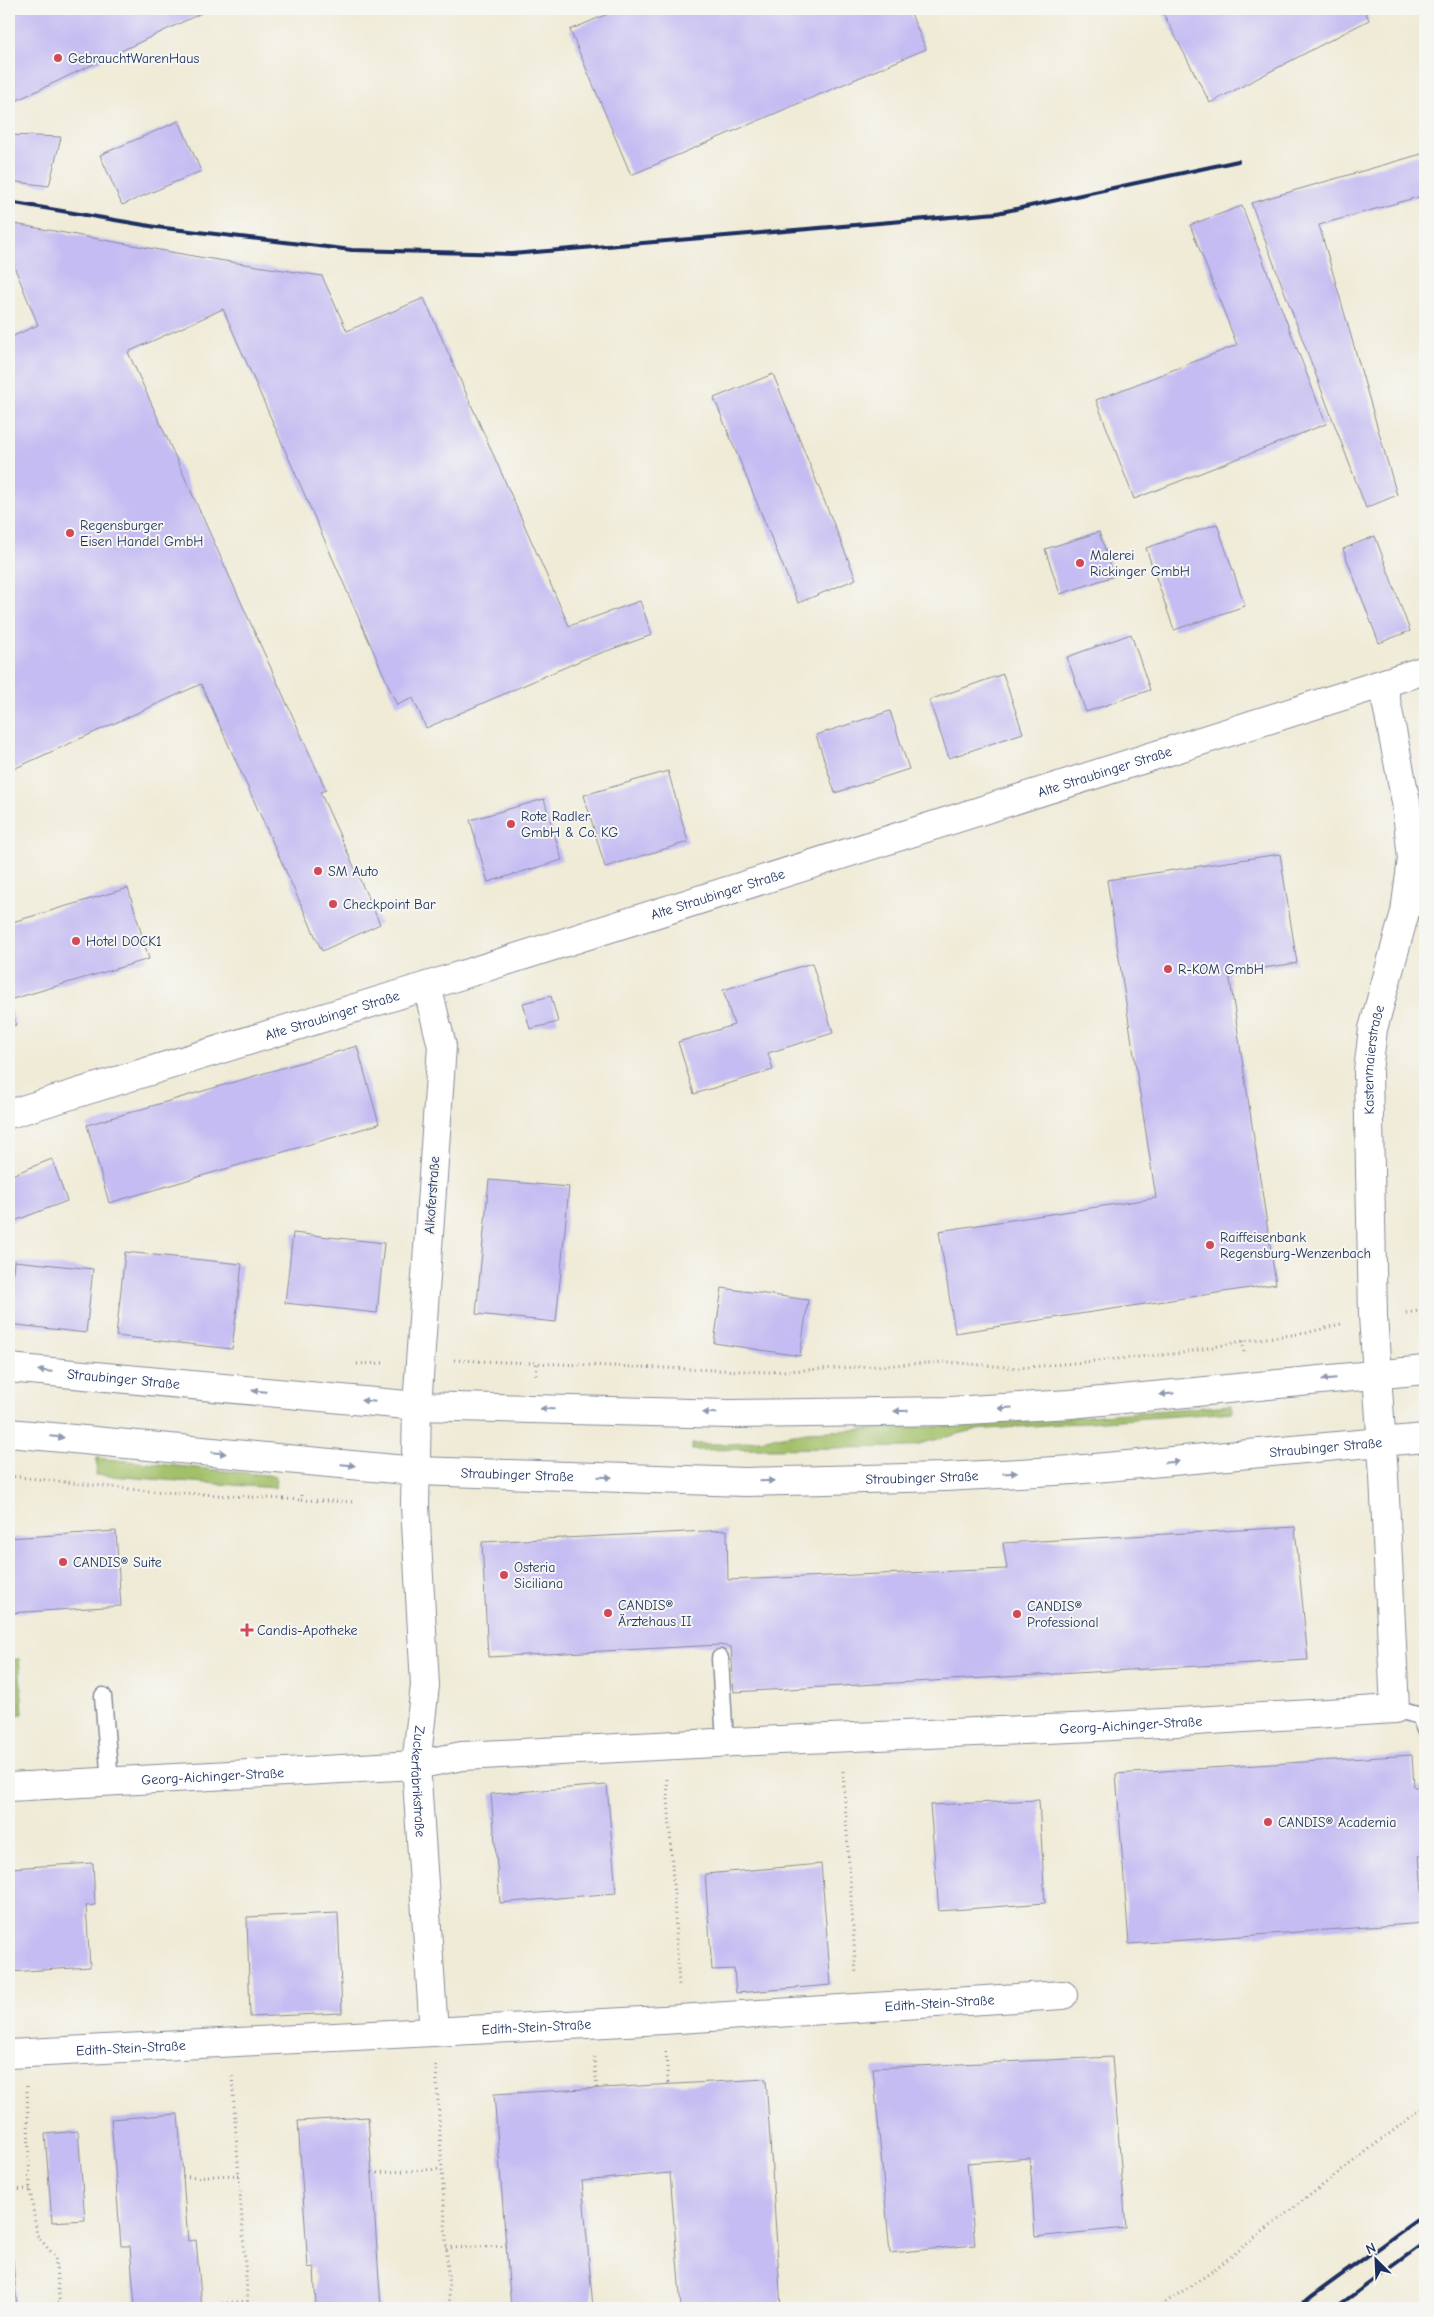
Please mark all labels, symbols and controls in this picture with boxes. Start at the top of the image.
place label: GebrauchtWarenHaus [68,50,199,67]
marker: GebrauchtWarenHaus [52,52,64,64]
place label: Regensburger Eisen Handel GmbH [80,517,203,550]
marker: Regensburger Eisen Handel GmbH [64,527,76,539]
place label: Malerei Rickinger GmbH [1090,547,1190,580]
marker: Malerei Rickinger GmbH [1074,557,1086,569]
street label: Alte Straubinger Straße [1035,742,1174,801]
place label: Rote Radler GmbH & Co. KG [521,808,618,841]
marker: Rote Radler GmbH & Co. KG [505,818,517,830]
place label: SM Auto [328,863,378,880]
marker: SM Auto [312,865,324,877]
street label: Alte Straubinger Straße [648,865,787,923]
place label: Checkpoint Bar [343,896,436,913]
marker: Checkpoint Bar [327,898,339,910]
place label: Hotel DOCK1 [86,933,162,950]
marker: Hotel DOCK1 [70,935,82,947]
place label: R-KOM GmbH [1178,961,1264,978]
marker: R-KOM GmbH [1162,963,1174,975]
street label: Alte Straubinger Straße [263,986,401,1044]
street label: Kastenmaierstraße [1359,1003,1388,1115]
street label: Alkoferstraße [421,1156,443,1234]
place label: Raiffeisenbank Regensburg-Wenzenbach [1220,1229,1371,1262]
marker: Raiffeisenbank Regensburg-Wenzenbach [1204,1239,1216,1251]
street label: Straubinger Straße [66,1365,181,1392]
one-way arrow [37,1367,53,1375]
one-way arrow [1320,1375,1336,1383]
one-way arrow [251,1386,267,1394]
one-way arrow [1158,1390,1174,1398]
one-way arrow [360,1397,376,1405]
one-way arrow [539,1404,555,1412]
one-way arrow [997,1404,1013,1412]
one-way arrow [893,1407,909,1415]
one-way arrow [701,1409,717,1417]
street label: Straubinger Straße [1269,1433,1383,1461]
one-way arrow [50,1434,66,1442]
one-way arrow [211,1449,227,1457]
one-way arrow [1164,1457,1180,1465]
one-way arrow [340,1461,356,1469]
street label: Straubinger Straße [460,1464,574,1485]
street label: Straubinger Straße [865,1467,979,1487]
one-way arrow [1002,1469,1018,1477]
one-way arrow [597,1473,613,1481]
one-way arrow [760,1477,776,1485]
place label: CANDIS® Suite [73,1554,162,1571]
marker: CANDIS® Suite [57,1556,69,1568]
place label: Osteria Siciliana [514,1559,563,1592]
marker: Osteria Siciliana [498,1569,510,1581]
place label: CANDIS® Ärztehaus II [618,1597,692,1630]
place label: CANDIS® Professional [1027,1598,1098,1631]
marker: CANDIS® Ärztehaus II [602,1607,614,1619]
marker: CANDIS® Professional [1011,1608,1023,1620]
place label: Candis-Apotheke [257,1622,358,1639]
marker: Candis-Apotheke [241,1624,253,1636]
street label: Georg-Aichinger-Straße [1059,1712,1203,1737]
street label: Zuckerfabrikstraße [407,1725,429,1838]
street label: Georg-Aichinger-Straße [141,1764,285,1788]
place label: CANDIS® Academia [1278,1814,1397,1831]
marker: CANDIS® Academia [1262,1816,1274,1828]
street label: Edith-Stein-Straße [884,1991,995,2015]
street label: Edith-Stein-Straße [481,2015,592,2038]
street label: Edith-Stein-Straße [76,2036,186,2059]
north arrow [1352,2234,1402,2284]
text: N [1363,2239,1379,2258]

